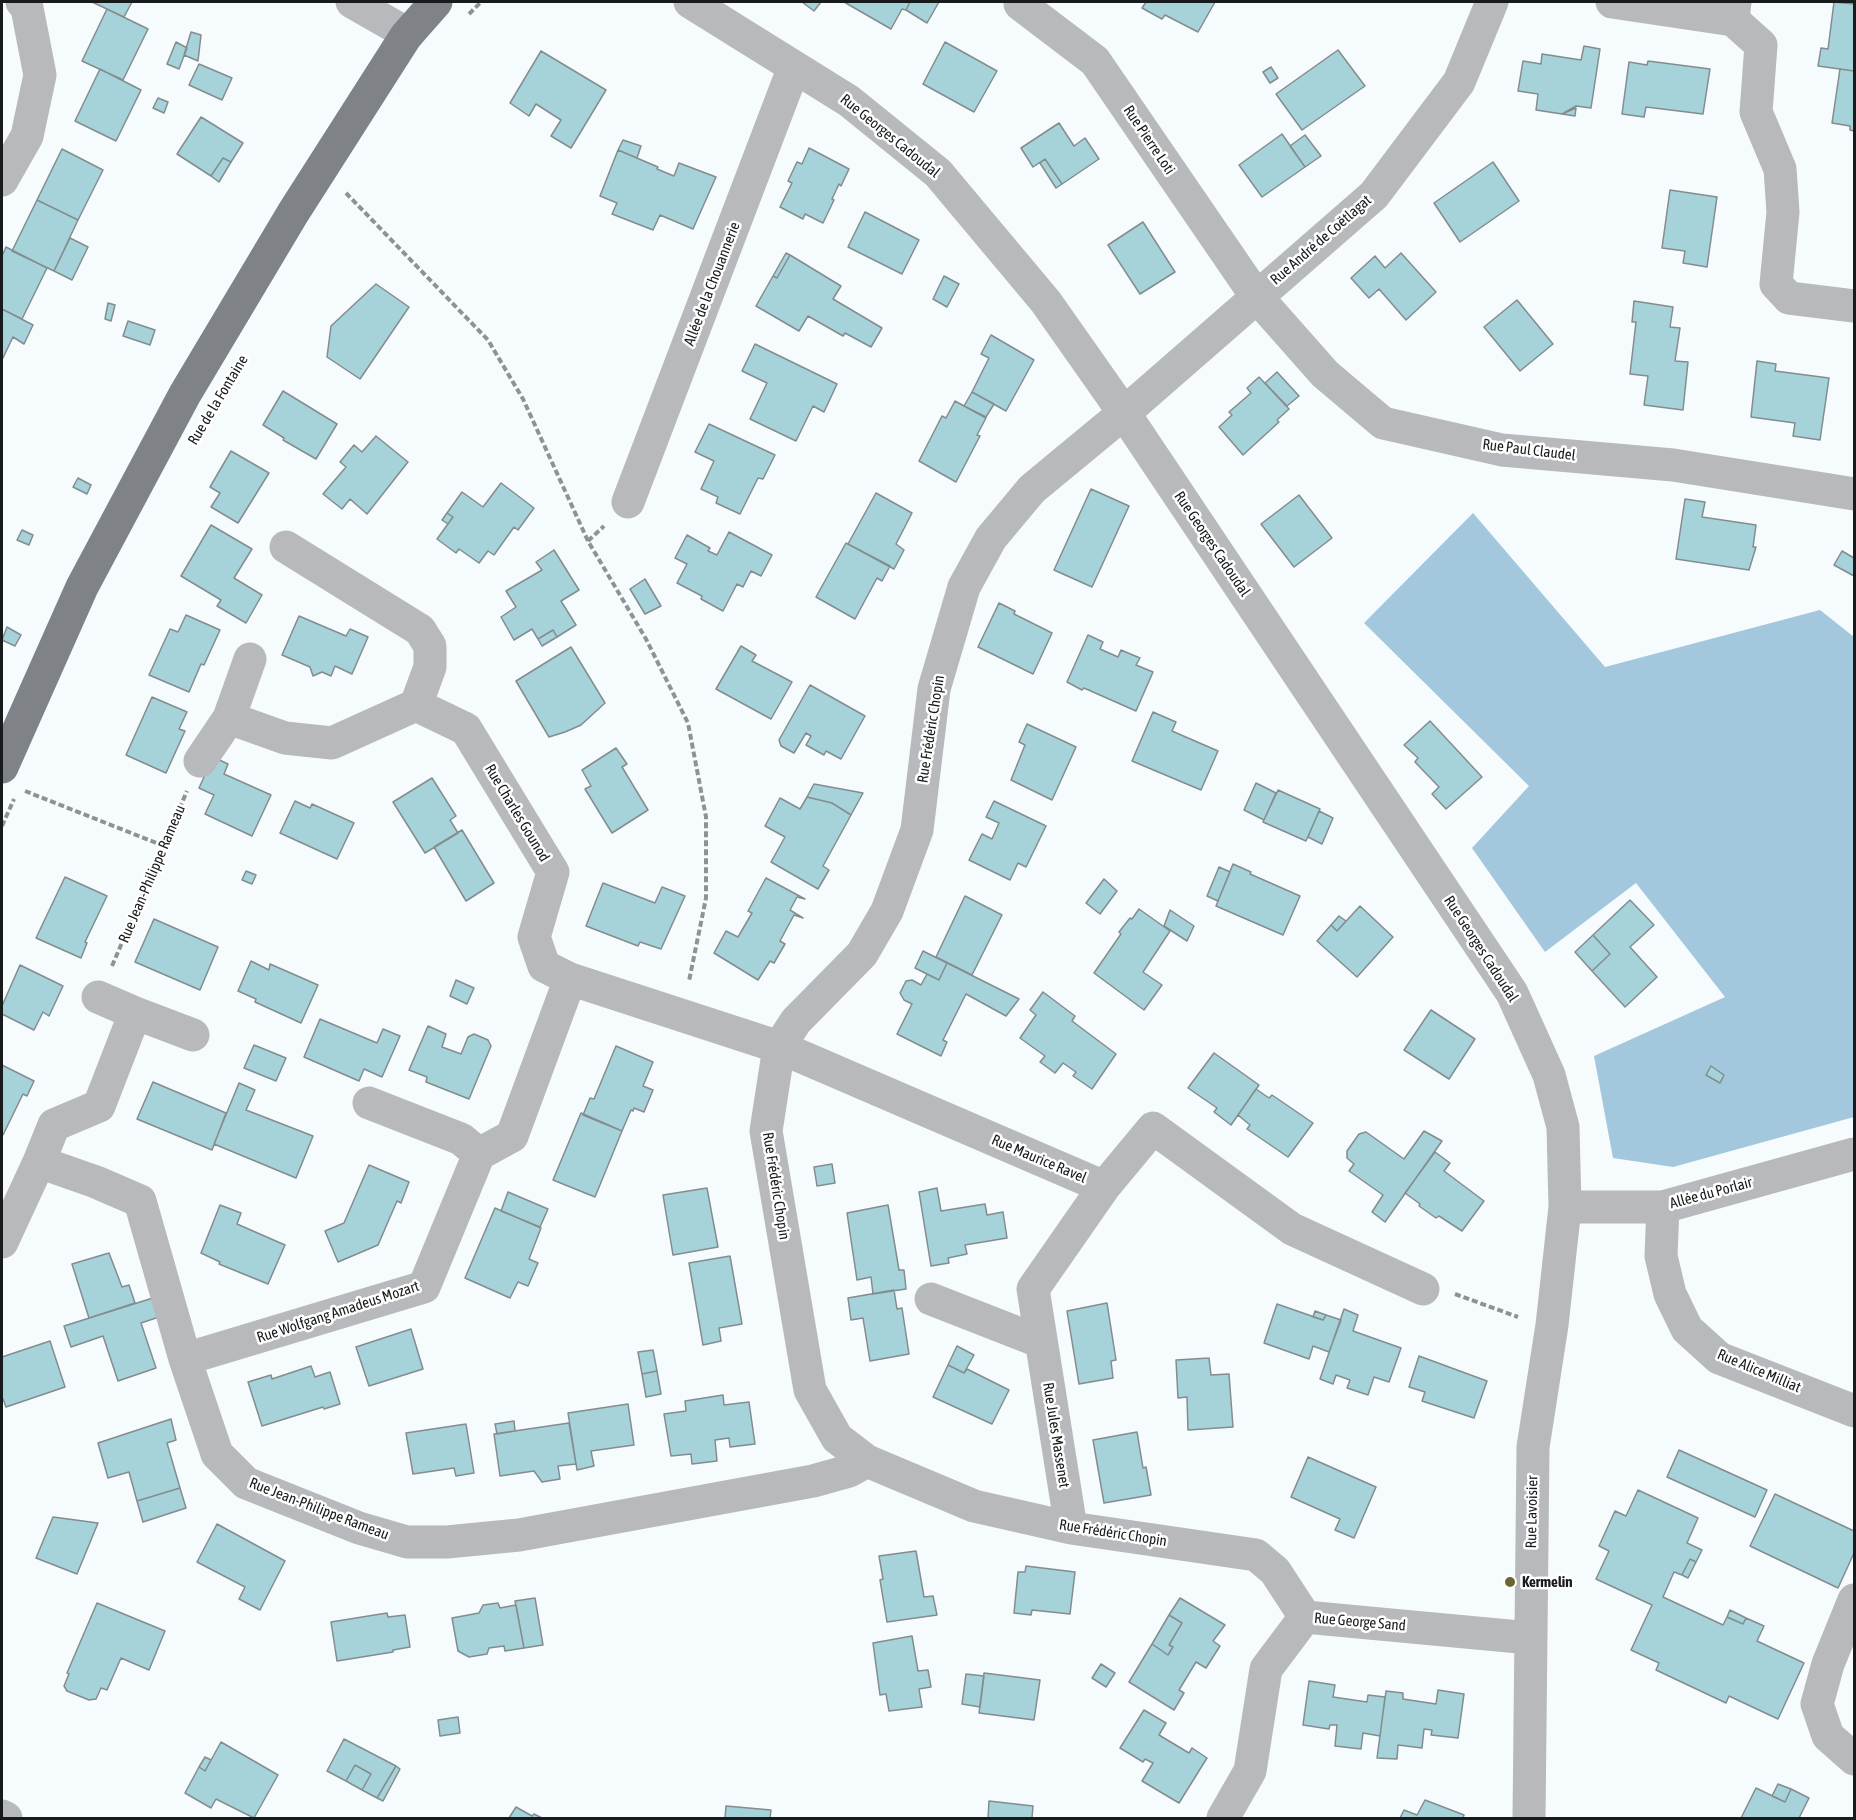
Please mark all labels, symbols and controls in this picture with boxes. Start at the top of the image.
street label: Rue Georges Cadoudal [837,90,943,182]
street label: Rue Pierre Loti [1119,102,1179,178]
street label: Rue André de Coëtlagat [1267,191,1375,289]
street label: Allée de la Chouannerie [680,220,744,348]
street label: Rue de la Fontaine [184,352,252,448]
street label: Rue Paul Claudel [1481,435,1577,465]
street label: Rue Georges Cadoudal [1170,488,1254,600]
street label: Rue Frédéric Chopin [914,674,948,784]
street label: Rue Charles Gounod [481,761,553,865]
street label: Rue Jean-Philippe Rameau [115,802,189,946]
street label: Rue Georges Cadoudal [1440,893,1522,1005]
street label: Rue Frédéric Chopin [759,1131,793,1241]
street label: Rue Maurice Ravel [989,1131,1089,1187]
street label: Allée du Porlair [1668,1173,1754,1213]
street label: Rue Wolfgang Amadeus Mozart [255,1277,421,1347]
street label: Rue Alice Milliat [1715,1345,1803,1397]
street label: Rue Jules Massenet [1039,1381,1073,1489]
street label: Rue Jean-Philippe Rameau [247,1474,391,1544]
street label: Rue Lavoisier [1522,1475,1542,1549]
street label: Rue Frédéric Chopin [1058,1516,1168,1550]
place label: Kermelin [1522,1573,1573,1591]
marker: Kermelin [1503,1575,1517,1589]
street label: Rue George Sand [1313,1609,1407,1635]

